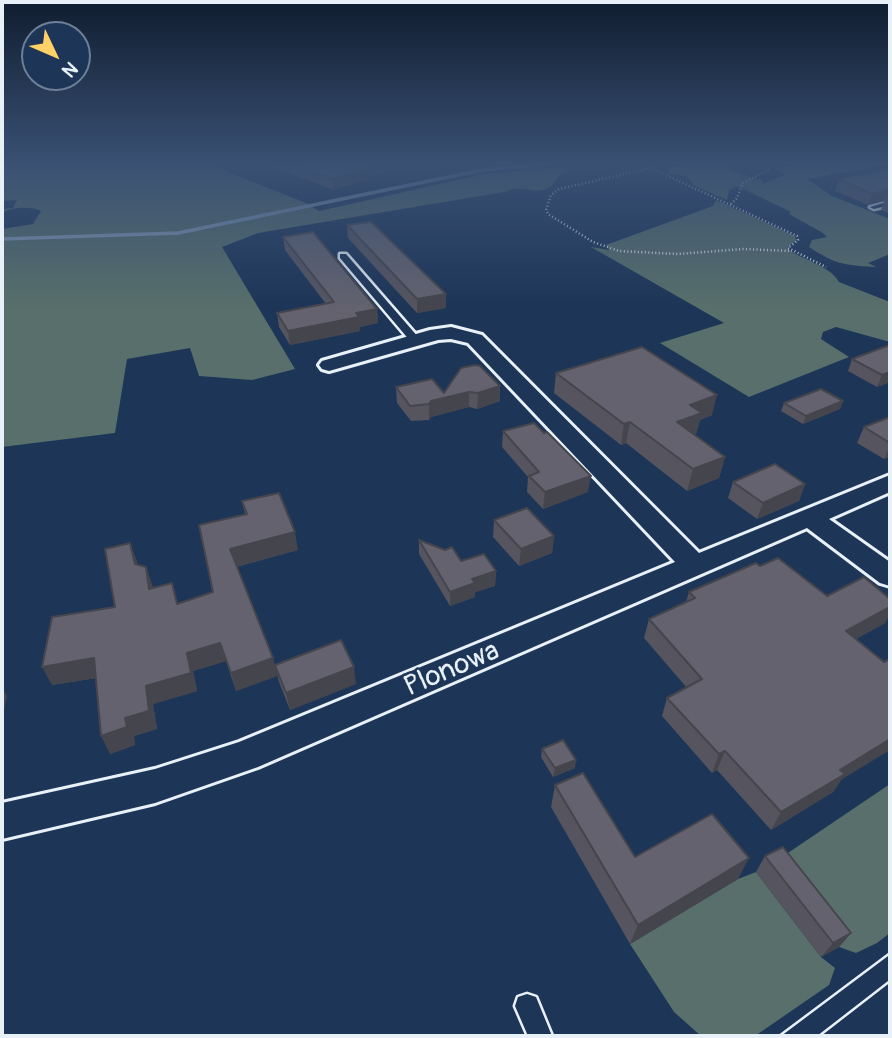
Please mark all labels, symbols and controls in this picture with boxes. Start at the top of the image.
north arrow [21,21,91,91]
text: N [57,56,83,82]
street label: Plonowa [399,635,505,705]

